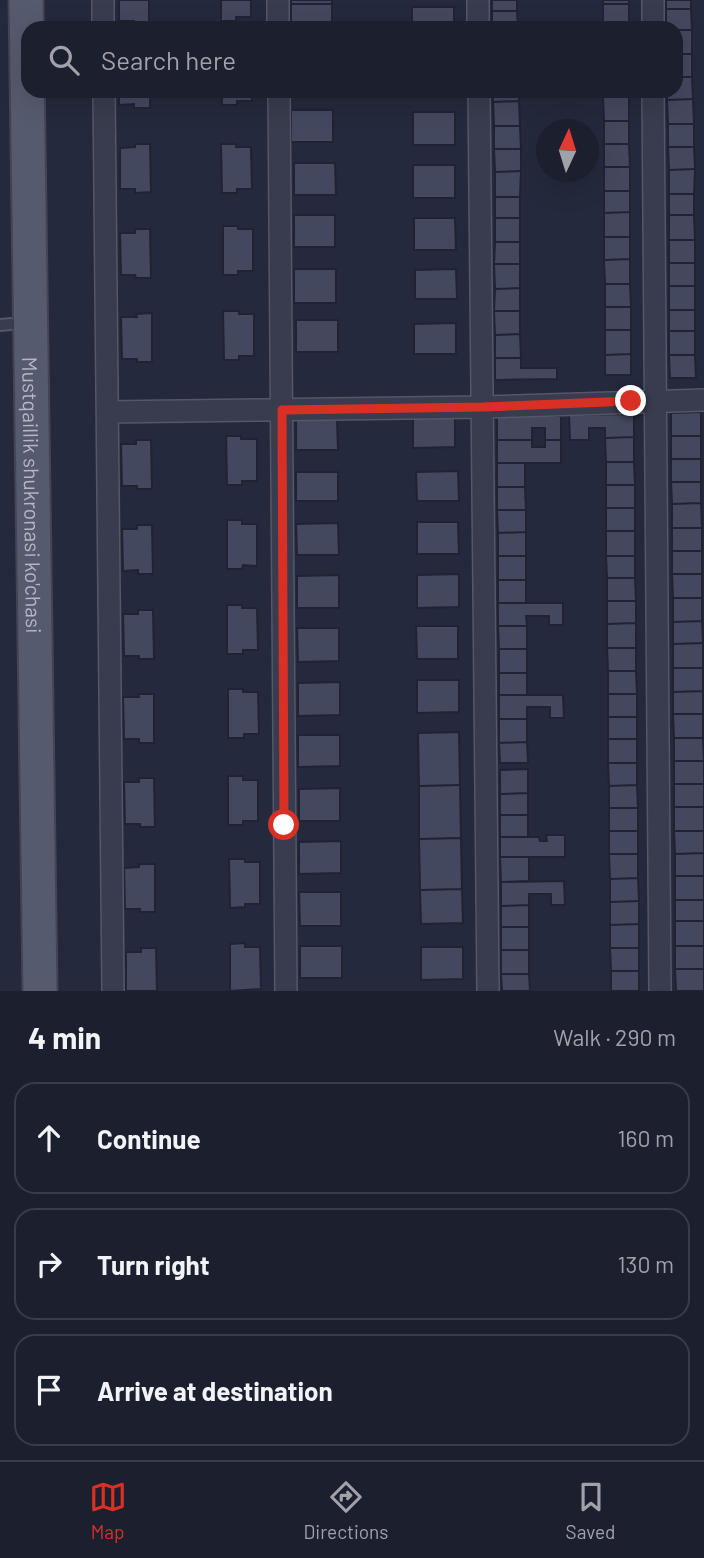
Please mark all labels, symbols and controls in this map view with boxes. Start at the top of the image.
search box [21,21,683,98]
icon: search [45,41,83,79]
text: Search here [101,44,236,75]
north arrow [536,119,599,182]
street label: Mustqaillik shukronasi ko'chasi [19,356,47,634]
route end [615,385,646,416]
route start [268,809,299,840]
text: 4 min [28,1019,101,1055]
text: Walk · 290 m [553,1023,676,1051]
icon: ahead [30,1119,68,1157]
text: Continue [97,1123,201,1154]
text: 160 m [617,1124,674,1152]
icon: right [30,1245,68,1283]
text: Turn right [97,1249,210,1280]
text: 130 m [617,1250,674,1278]
icon: arrive [30,1371,68,1409]
text: Arrive at destination [97,1375,333,1406]
tab: Map [89,1478,127,1543]
tab: Directions [304,1478,389,1543]
tab: Saved [566,1478,615,1543]

